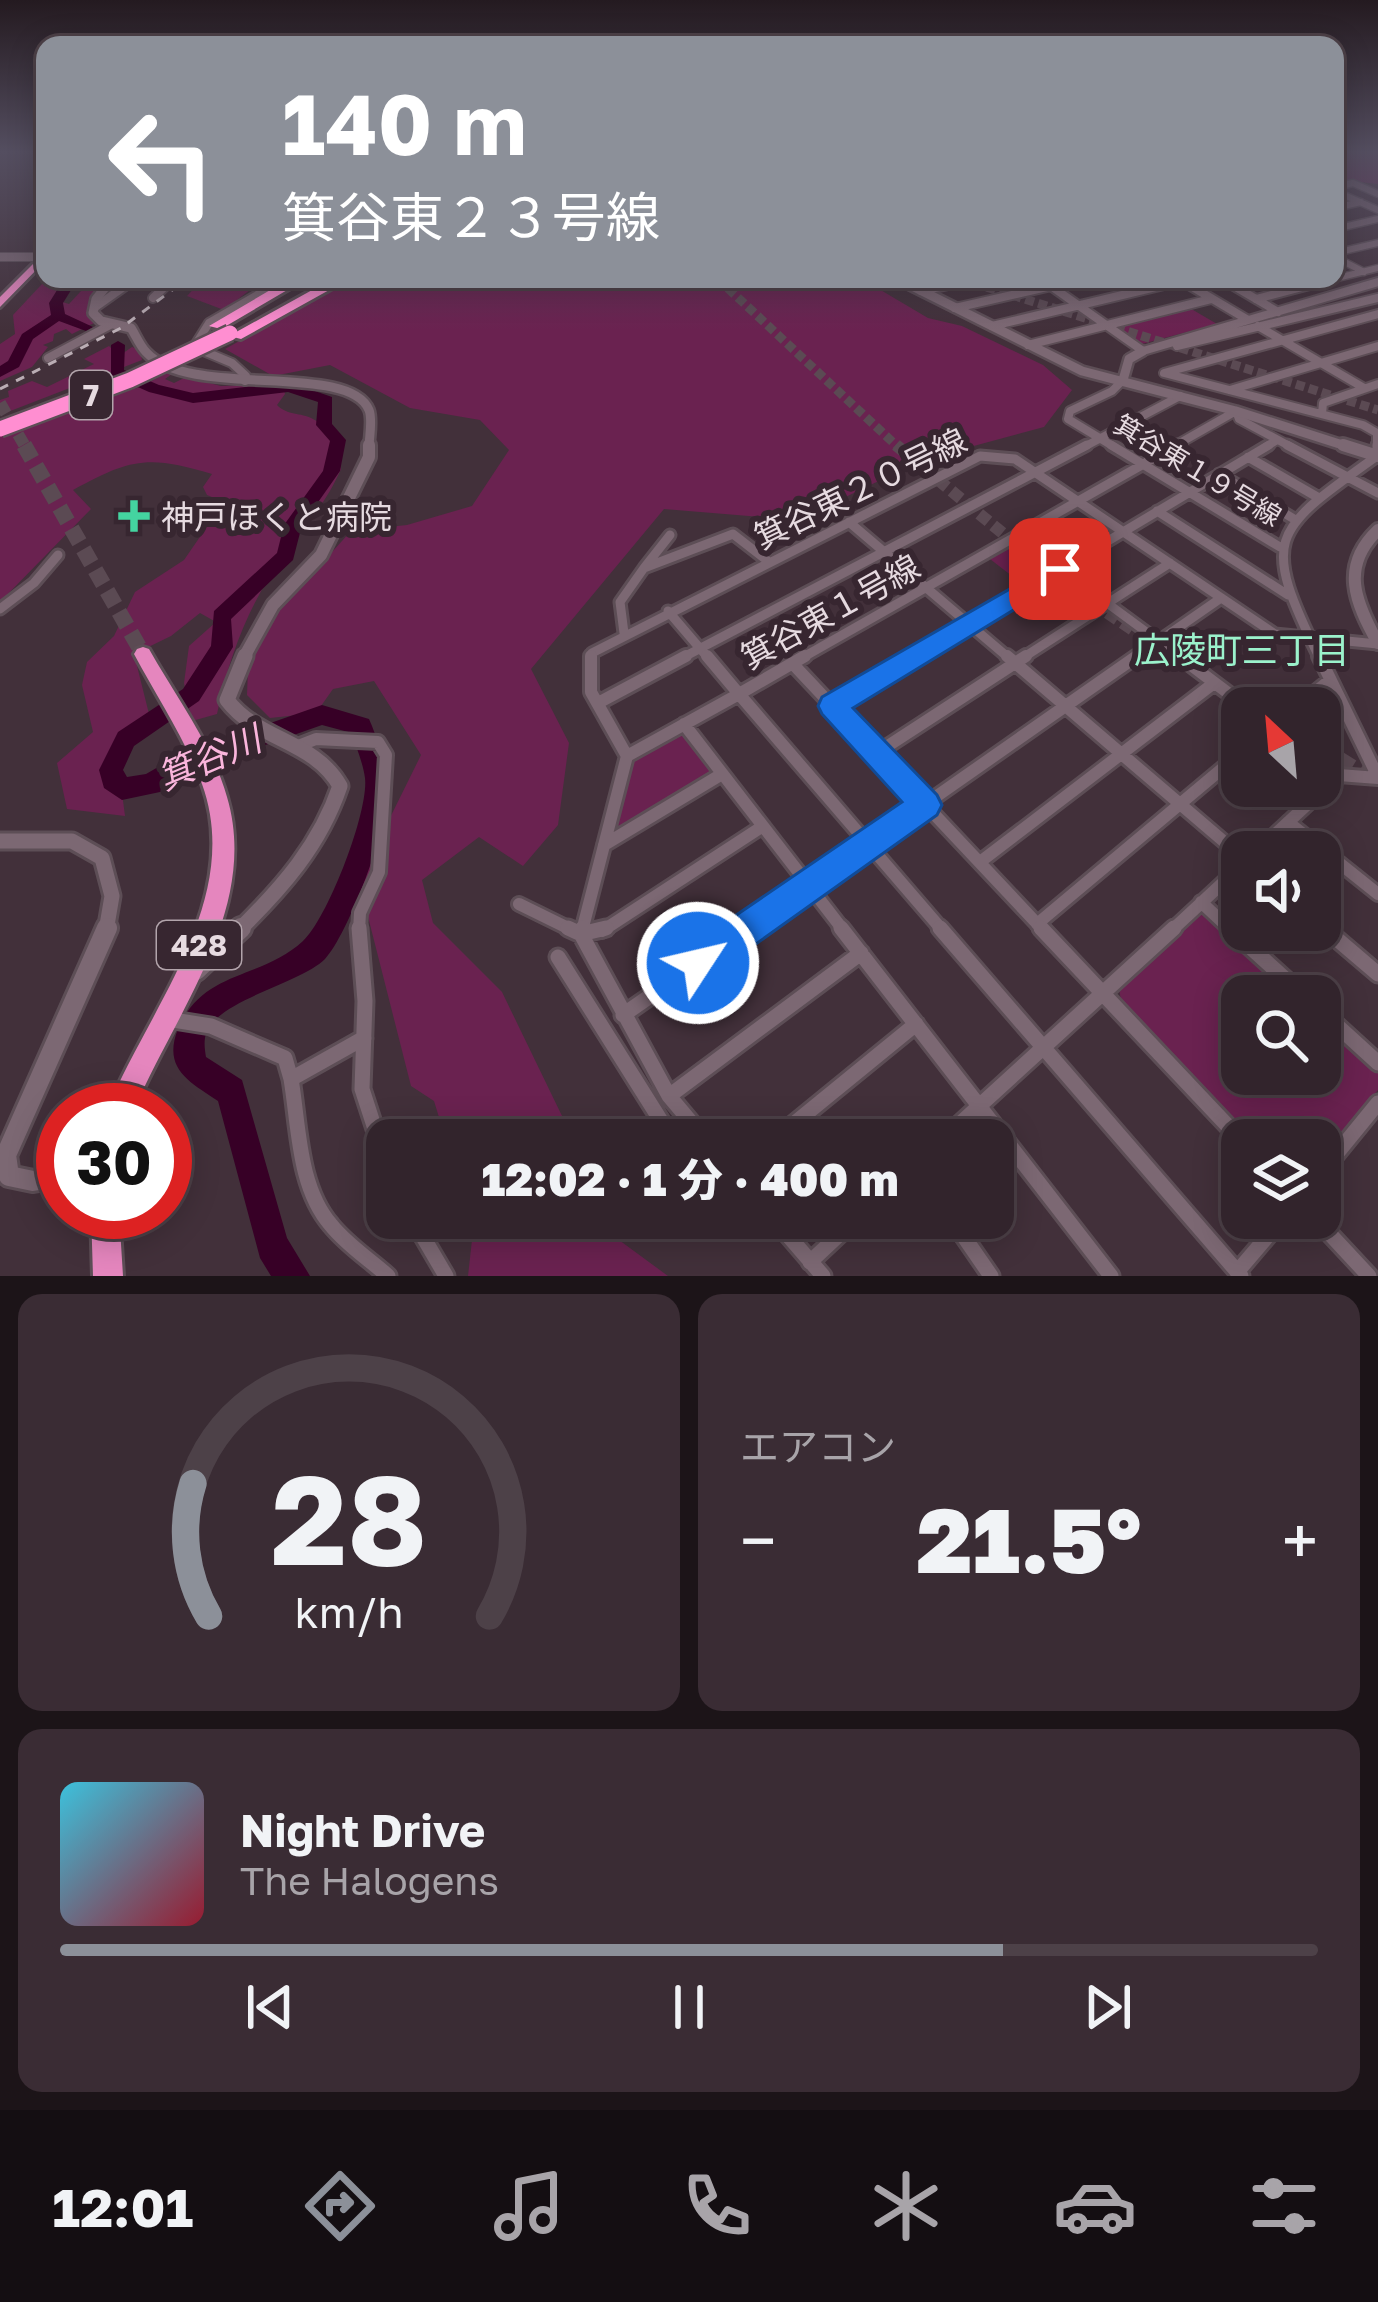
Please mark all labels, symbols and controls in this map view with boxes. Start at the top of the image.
text: 140 m [282,73,527,173]
icon: left [84,84,240,240]
text: 箕谷東２３号線 [282,184,660,249]
road number: 7 [70,371,112,419]
street label: 箕谷東１９号線 [1109,408,1287,532]
street label: 箕谷東２０号線 [748,420,972,556]
place label: 神戸ほくと病院 [161,497,392,536]
marker: 神戸ほくと病院 [118,500,150,532]
pin [1009,518,1111,620]
icon: arrive [1027,536,1093,602]
street label: 箕谷東１号線 [734,546,926,676]
district label: 広陵町三丁目 [1134,628,1350,671]
north arrow [1221,687,1341,807]
map controls [1221,687,1341,1239]
water label: 箕谷川 [151,715,271,798]
button: sound [1221,831,1341,951]
position arrow [635,900,761,1026]
road number: 428 [157,921,241,969]
button: search [1221,975,1341,1095]
speed limit sign: 30 [36,1083,192,1239]
button: layers [1221,1119,1341,1239]
text: 12:02 · 1 分 · 400 m [481,1152,899,1206]
text: エアコン [740,1423,896,1470]
text: 28 [271,1443,427,1592]
text: 21.5° [917,1485,1141,1593]
text: − [740,1500,776,1580]
text: + [1282,1500,1318,1580]
text: km/h [294,1585,404,1636]
text: Night Drive [240,1803,485,1857]
text: The Halogens [240,1857,499,1904]
icon: previous [237,1974,303,2040]
icon: pause [656,1974,722,2040]
icon: next [1075,1974,1141,2040]
icon: directions [298,2164,382,2248]
icon: music [487,2164,571,2248]
icon: phone [675,2164,759,2248]
icon: climate [864,2164,948,2248]
icon: car [1053,2164,1137,2248]
icon: filters [1242,2164,1326,2248]
text: 12:01 [52,2174,193,2239]

